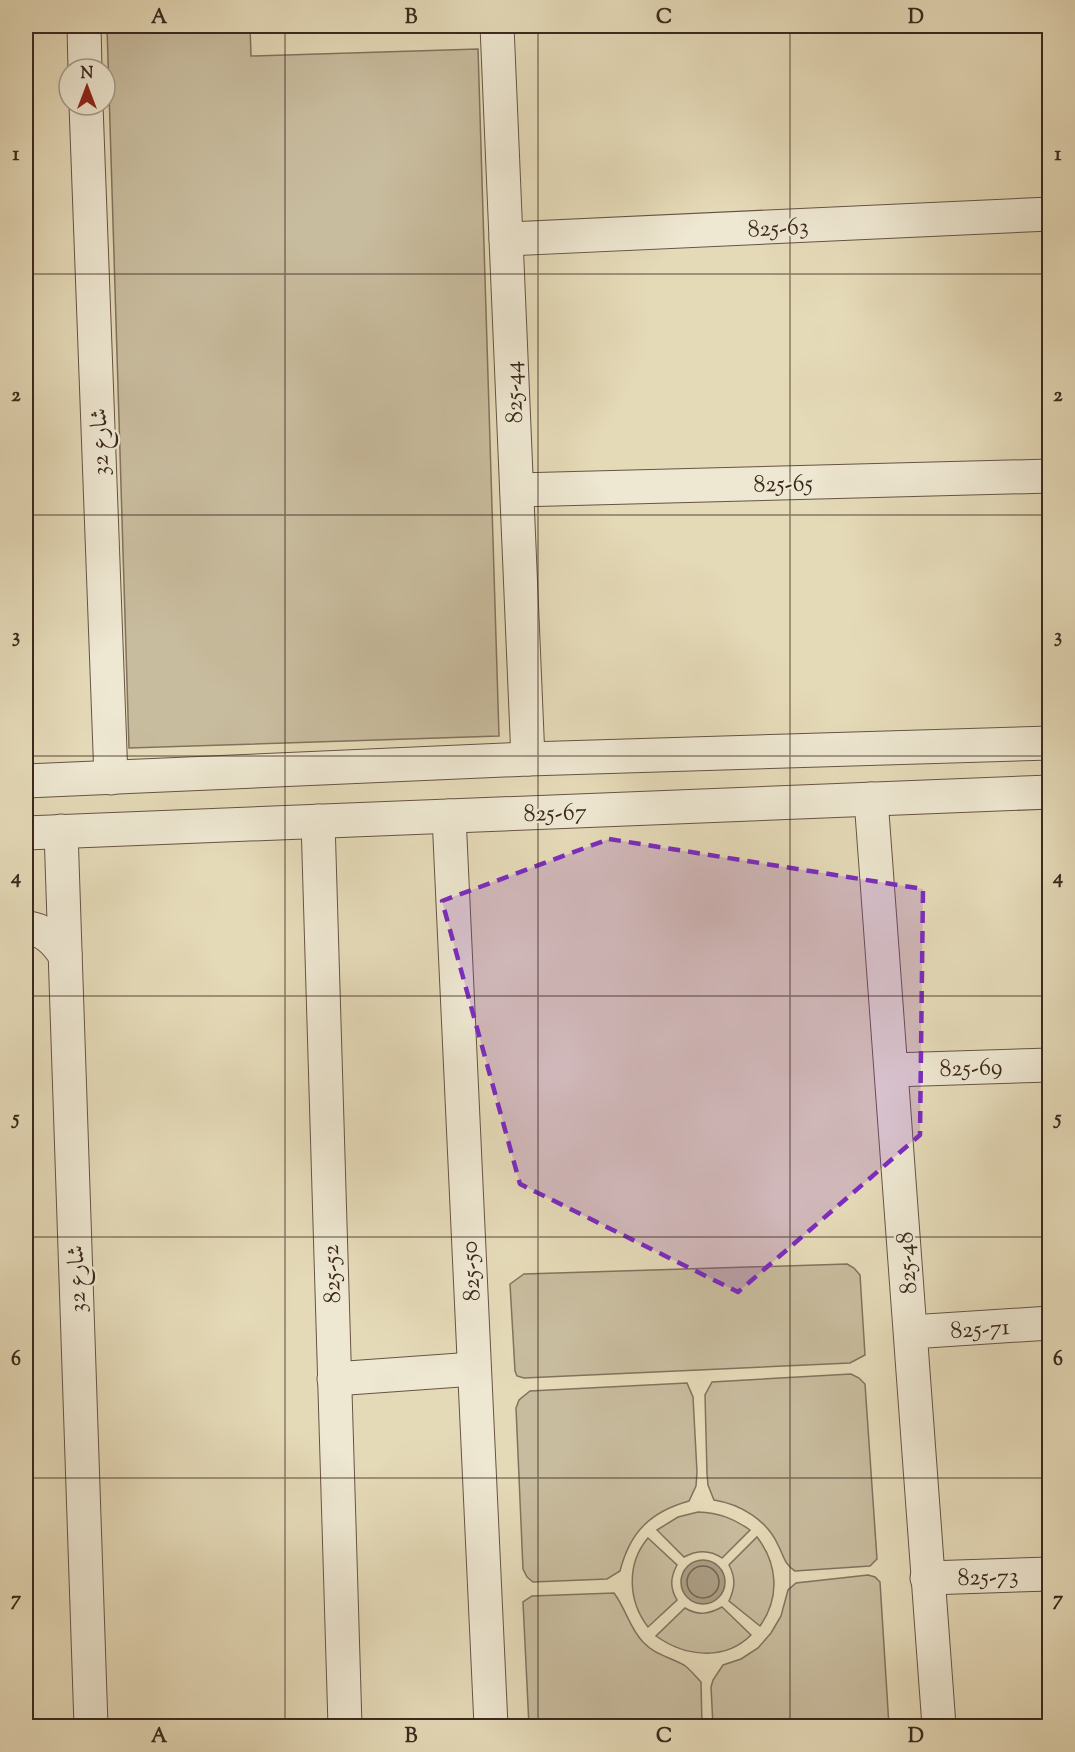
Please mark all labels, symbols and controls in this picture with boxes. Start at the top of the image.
text: A [151,4,168,33]
text: B [405,4,418,33]
text: C [656,4,672,33]
text: D [908,4,924,33]
north arrow [57,57,117,117]
text: N [81,63,94,86]
text: 1 [13,141,20,170]
text: 1 [1055,141,1062,170]
street label: 825-63 [747,210,809,248]
street label: 825-44 [497,360,533,424]
text: 2 [11,382,21,411]
text: 2 [1053,382,1063,411]
street label: شارع 32 [83,407,120,476]
street label: 825-65 [753,467,813,503]
text: 3 [12,623,20,652]
text: 3 [1054,623,1062,652]
street label: 825-67 [523,796,587,832]
text: 4 [10,864,21,893]
text: 4 [1052,864,1063,893]
street label: 825-69 [939,1051,1003,1087]
text: 5 [11,1105,20,1134]
text: 5 [1053,1105,1062,1134]
street label: 825-48 [889,1231,927,1295]
street label: 825-50 [453,1240,491,1302]
street label: شارع 32 [60,1244,97,1313]
street label: 825-52 [315,1244,351,1304]
street label: 825-71 [949,1311,1011,1349]
text: 6 [11,1346,21,1375]
text: 6 [1053,1346,1063,1375]
street label: 825-73 [957,1560,1019,1596]
text: 7 [11,1586,22,1615]
text: 7 [1053,1586,1064,1615]
text: A [151,1723,168,1752]
text: B [405,1723,418,1752]
text: C [656,1723,672,1752]
text: D [908,1723,924,1752]

